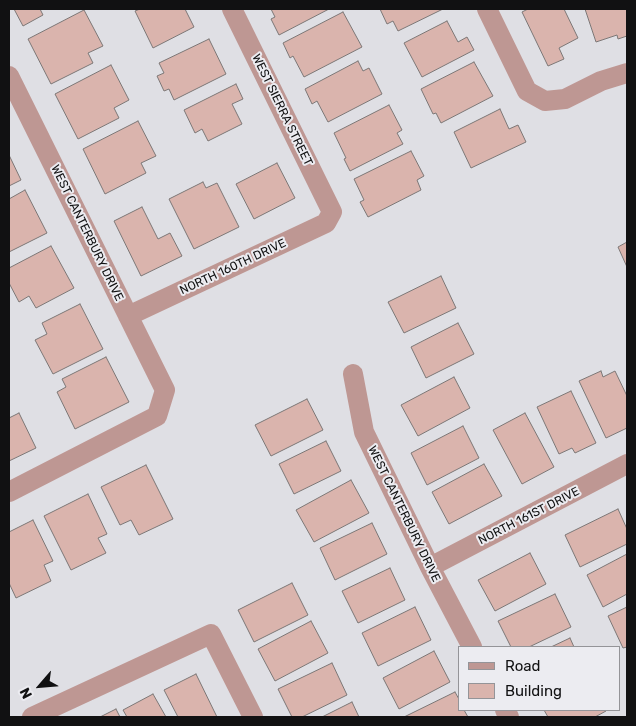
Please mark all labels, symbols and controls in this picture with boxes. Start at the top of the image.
street label: WEST SIERRA STREET [249,52,315,168]
street label: WEST CANTERBURY DRIVE [48,163,126,303]
street label: NORTH 160TH DRIVE [178,236,288,298]
street label: WEST CANTERBURY DRIVE [365,444,443,584]
street label: NORTH 161ST DRIVE [476,484,582,548]
legend [458,646,621,711]
text: Road [505,657,541,675]
north arrow [15,661,65,711]
text: Building [505,682,562,700]
text: N [16,685,36,701]

